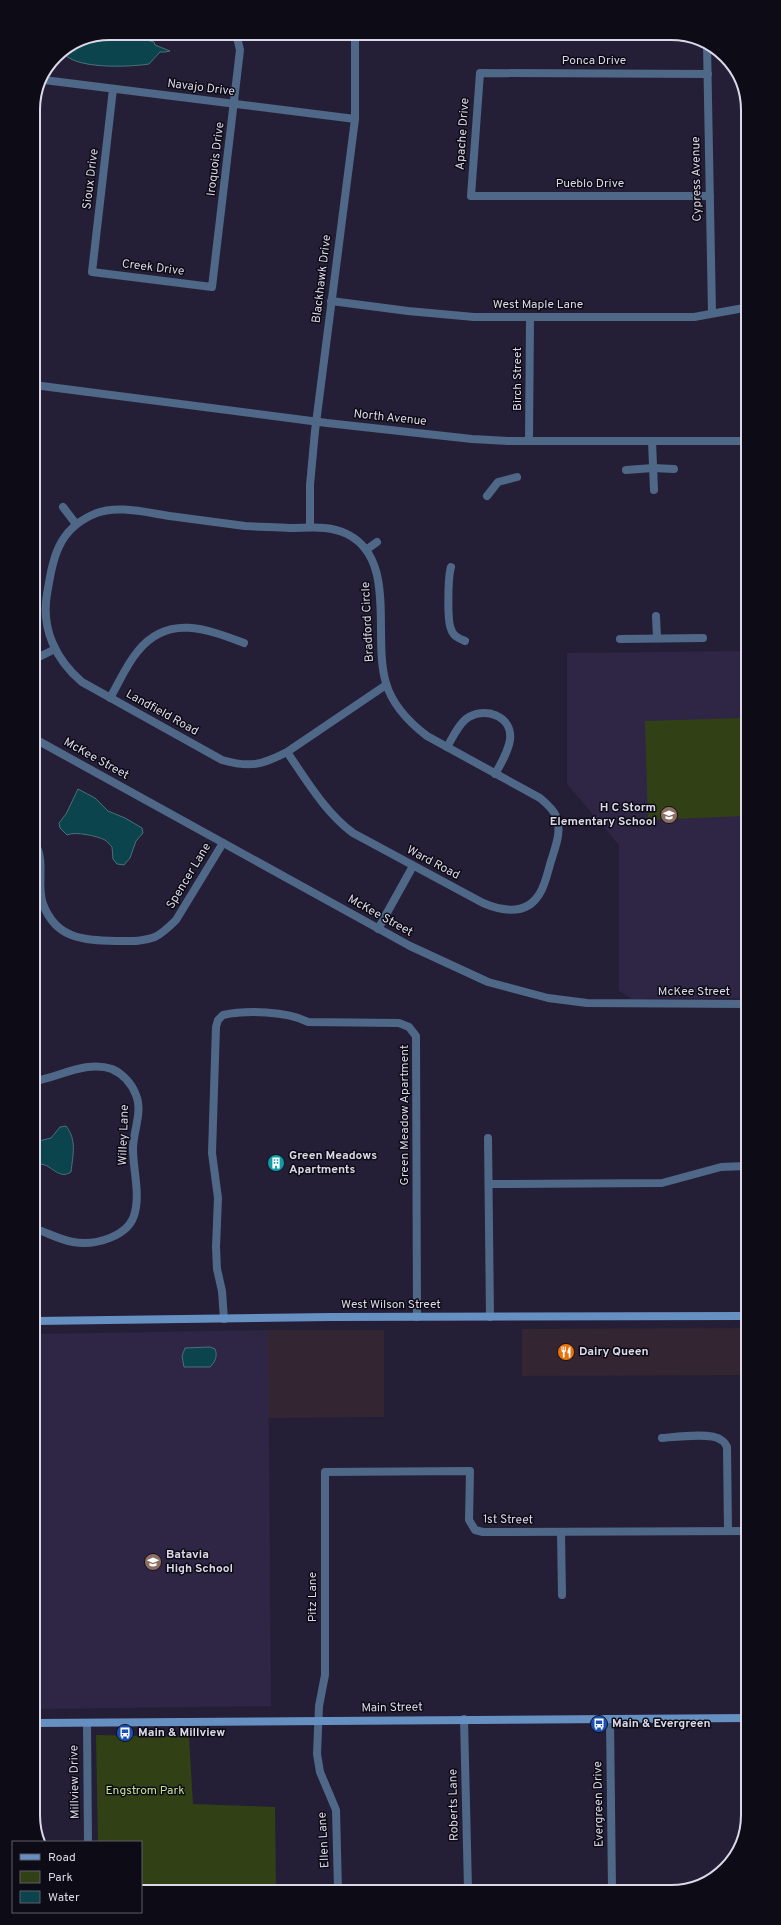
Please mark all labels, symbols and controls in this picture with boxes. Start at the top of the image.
street label: Ponca Drive [562,53,626,69]
street label: Navajo Drive [166,76,236,100]
street label: Apache Drive [453,97,473,171]
street label: Iroquois Drive [204,121,228,197]
street label: Cypress Avenue [688,136,706,222]
street label: Sioux Drive [79,148,103,210]
street label: Pueblo Drive [556,176,624,192]
street label: Blackhawk Drive [309,234,335,324]
street label: Creek Drive [121,256,185,280]
street label: West Maple Lane [493,297,583,313]
street label: Birch Street [510,347,526,411]
street label: North Avenue [353,406,427,430]
street label: Bradford Circle [358,581,378,663]
street label: Landfield Road [123,686,201,740]
street label: McKee Street [61,734,131,784]
place label: H C Storm Elementary School [550,800,656,830]
school or university icon: H C Storm Elementary School [659,805,679,825]
street label: Spencer Lane [163,840,215,912]
street label: Ward Road [404,842,462,884]
street label: McKee Street [345,891,415,941]
street label: McKee Street [658,984,730,1000]
street label: Green Meadow Apartment [397,1045,413,1185]
street label: Willey Lane [115,1104,133,1166]
place label: Green Meadows Apartments [289,1148,377,1178]
building icon: Green Meadows Apartments [266,1153,286,1173]
street label: West Wilson Street [341,1297,441,1313]
restaurant icon: Dairy Queen [556,1342,576,1362]
place label: Dairy Queen [579,1344,649,1360]
street label: 1st Street [483,1512,533,1528]
place label: Batavia High School [166,1547,233,1577]
school or university icon: Batavia High School [143,1552,163,1572]
street label: Pitz Lane [305,1572,321,1622]
street label: Main Street [361,1699,423,1717]
bus stop icon: Main & Evergreen [589,1714,609,1734]
place label: Main & Evergreen [612,1716,711,1732]
bus stop icon: Main & Millview [115,1723,135,1743]
place label: Main & Millview [138,1725,225,1741]
street label: Millview Drive [66,1745,84,1819]
street label: Evergreen Drive [590,1761,608,1847]
street label: Roberts Lane [445,1769,463,1841]
park label: Engstrom Park [105,1783,185,1799]
street label: Ellen Lane [315,1812,333,1868]
legend [12,1841,142,1913]
text: Road [48,1850,76,1866]
text: Park [48,1870,73,1886]
text: Water [48,1890,80,1906]

